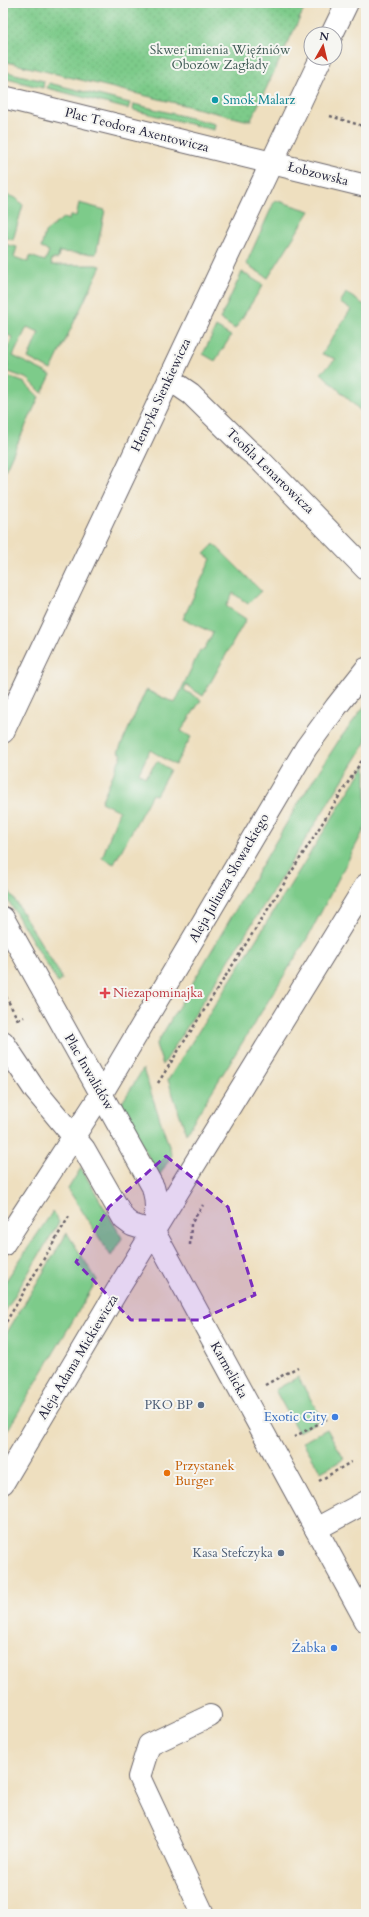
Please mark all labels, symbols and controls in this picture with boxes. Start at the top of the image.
north arrow [303,26,343,66]
text: N [319,29,331,45]
park label: Skwer imienia Więźniów Obozów Zagłady [150,41,291,74]
place label: Smok Malarz [223,91,296,109]
marker: Smok Malarz [210,95,220,105]
street label: Plac Teodora Axentowicza [63,103,211,157]
street label: Łobzowska [286,158,351,190]
street label: Henryka Sienkiewicza [127,335,195,455]
street label: Teofila Lenartowicza [222,424,318,518]
street label: Aleja Juliusza Słowackiego [185,810,273,946]
place label: Niezapominajka [113,984,203,1002]
marker: Niezapominajka [100,988,110,998]
street label: Plac Inwalidów [60,1031,118,1114]
street label: Aleja Adama Mickiewicza [33,1291,123,1423]
street label: Karmelicka [206,1338,252,1402]
place label: PKO BP [144,1396,193,1414]
marker: PKO BP [196,1400,206,1410]
place label: Exotic City [264,1408,327,1426]
marker: Exotic City [330,1412,340,1422]
place label: Przystanek Burger [175,1457,234,1490]
marker: Przystanek Burger [162,1468,172,1478]
place label: Kasa Stefczyka [193,1544,273,1562]
marker: Kasa Stefczyka [276,1548,286,1558]
place label: Żabka [292,1639,326,1657]
marker: Żabka [329,1643,339,1653]

